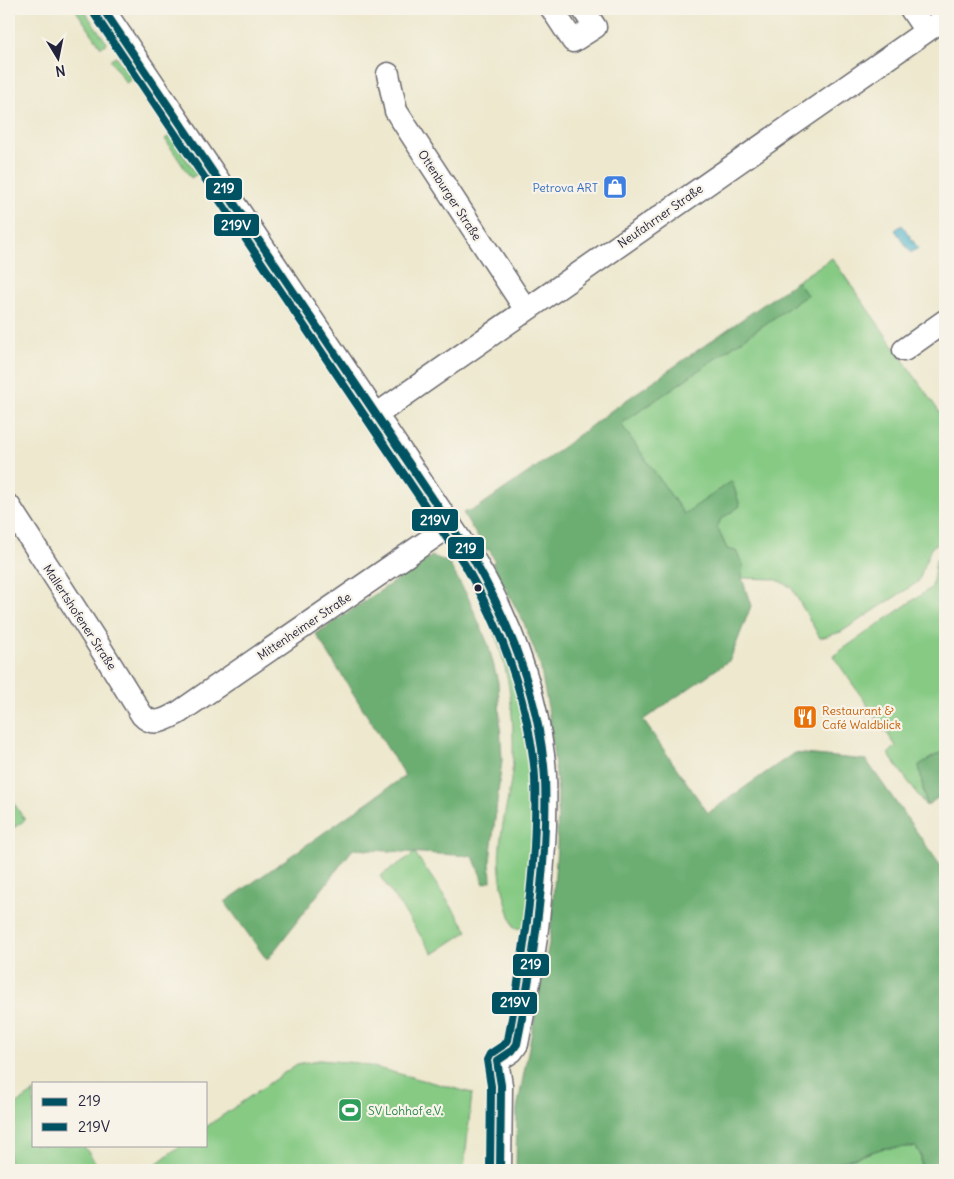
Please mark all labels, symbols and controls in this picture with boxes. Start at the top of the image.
north arrow [32,32,82,82]
text: N [54,61,67,81]
street label: Ottenburger Straße [415,147,485,243]
shop icon: Petrova ART [602,174,628,200]
line badge: 219 [205,177,243,201]
text: 219 [213,179,235,197]
place label: Petrova ART [532,180,598,195]
street label: Neufahrner Straße [615,181,705,251]
line badge: 219V [213,213,260,237]
text: 219V [221,216,251,234]
line badge: 219V [411,508,459,532]
text: 219V [420,511,450,529]
line badge: 219 [447,536,485,560]
text: 219 [455,539,477,557]
street label: Mallertshofener Straße [40,561,120,673]
unlabelled marker [473,583,483,593]
street label: Mittenheimer Straße [254,589,354,663]
place label: Restaurant & Café Waldblick [822,703,901,732]
restaurant icon: Restaurant & Café Waldblick [792,704,818,730]
line badge: 219 [512,953,550,977]
text: 219 [520,955,542,973]
line badge: 219V [491,991,538,1015]
text: 219V [500,993,530,1011]
legend [32,1082,208,1146]
text: 219 [78,1091,101,1110]
sports icon: SV Lohhof e.V. [337,1097,363,1123]
place label: SV Lohhof e.V. [368,1103,443,1118]
text: 219V [78,1117,110,1136]

